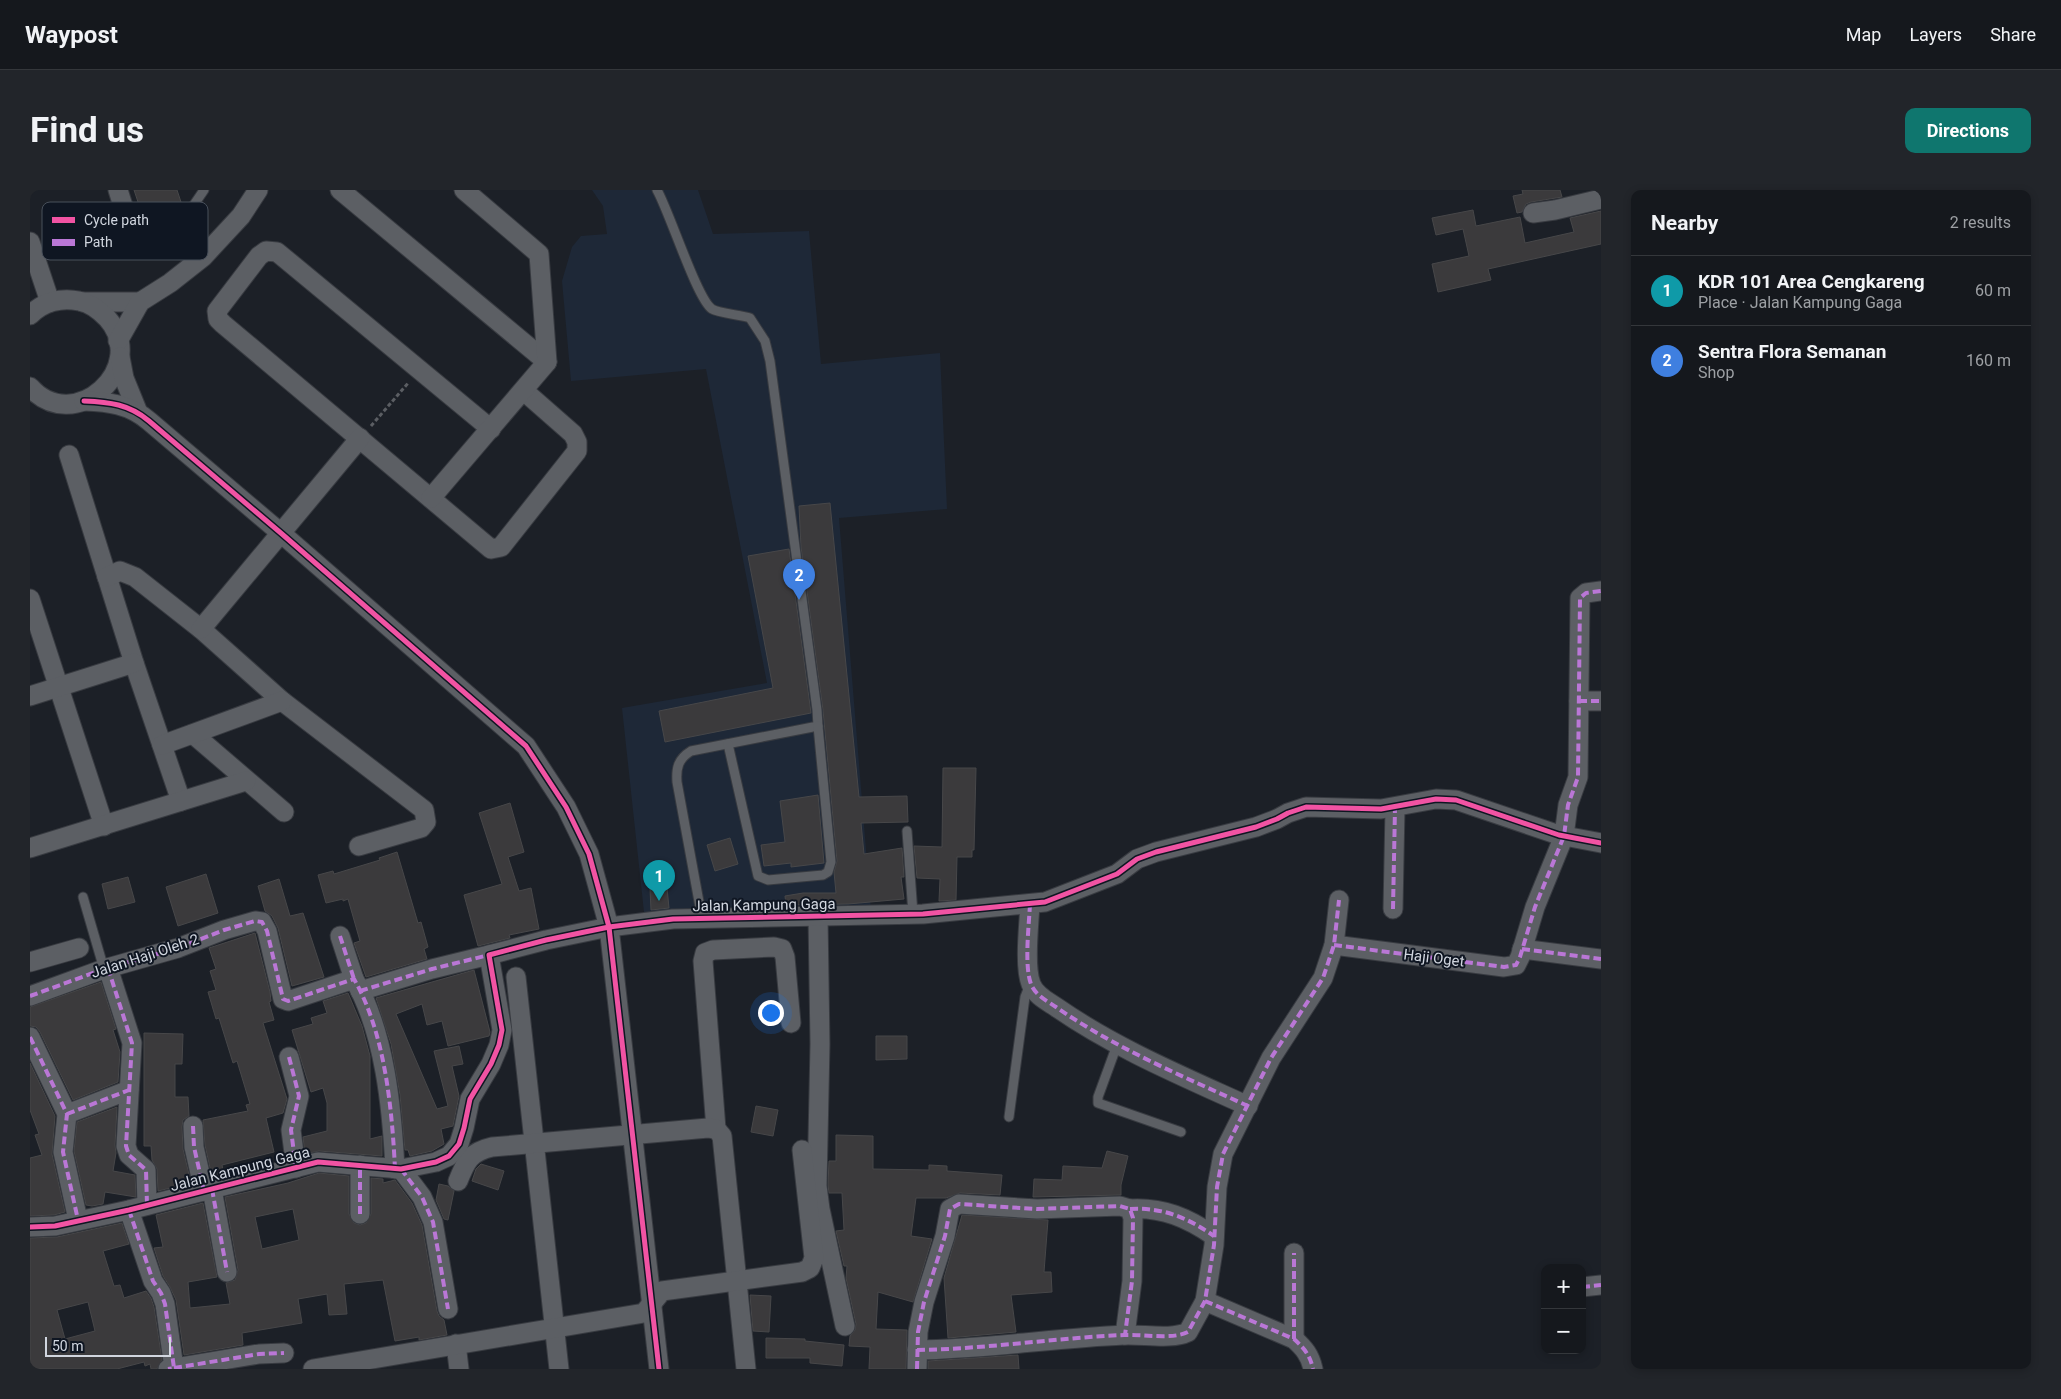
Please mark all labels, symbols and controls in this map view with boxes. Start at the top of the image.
text: Waypost [25,21,118,49]
text: Map [1846,24,1881,45]
text: Layers [1909,24,1962,45]
text: Share [1990,24,2036,45]
button: Directions [1905,108,2031,153]
text: Find us [30,110,144,151]
legend [42,202,208,260]
text: Nearby [1651,211,1718,235]
text: Cycle path [84,212,149,228]
text: 2 results [1950,213,2011,232]
text: Path [84,234,113,250]
text: KDR 101 Area Cengkareng [1698,270,1925,293]
text: 1 [1662,281,1672,300]
text: 60 m [1975,281,2011,300]
text: Place · Jalan Kampung Gaga [1698,293,1902,312]
text: Sentra Flora Semanan [1698,340,1886,363]
text: 2 [1662,351,1672,370]
text: 160 m [1966,351,2011,370]
text: Shop [1698,363,1734,382]
pin: 2 [783,559,815,600]
pin: 1 [643,860,675,901]
street label: Jalan Kampung Gaga [692,895,836,915]
street label: Jalan Haji Oleh 2 [89,930,201,982]
street label: Haji Oget [1402,945,1466,971]
your location [758,1000,784,1026]
street label: Jalan Kampung Gaga [168,1143,312,1195]
map controls [1541,1264,1586,1354]
button: + [1541,1264,1586,1309]
button: − [1541,1309,1586,1354]
scale bar [45,1334,171,1357]
text: 50 m [52,1338,84,1354]

